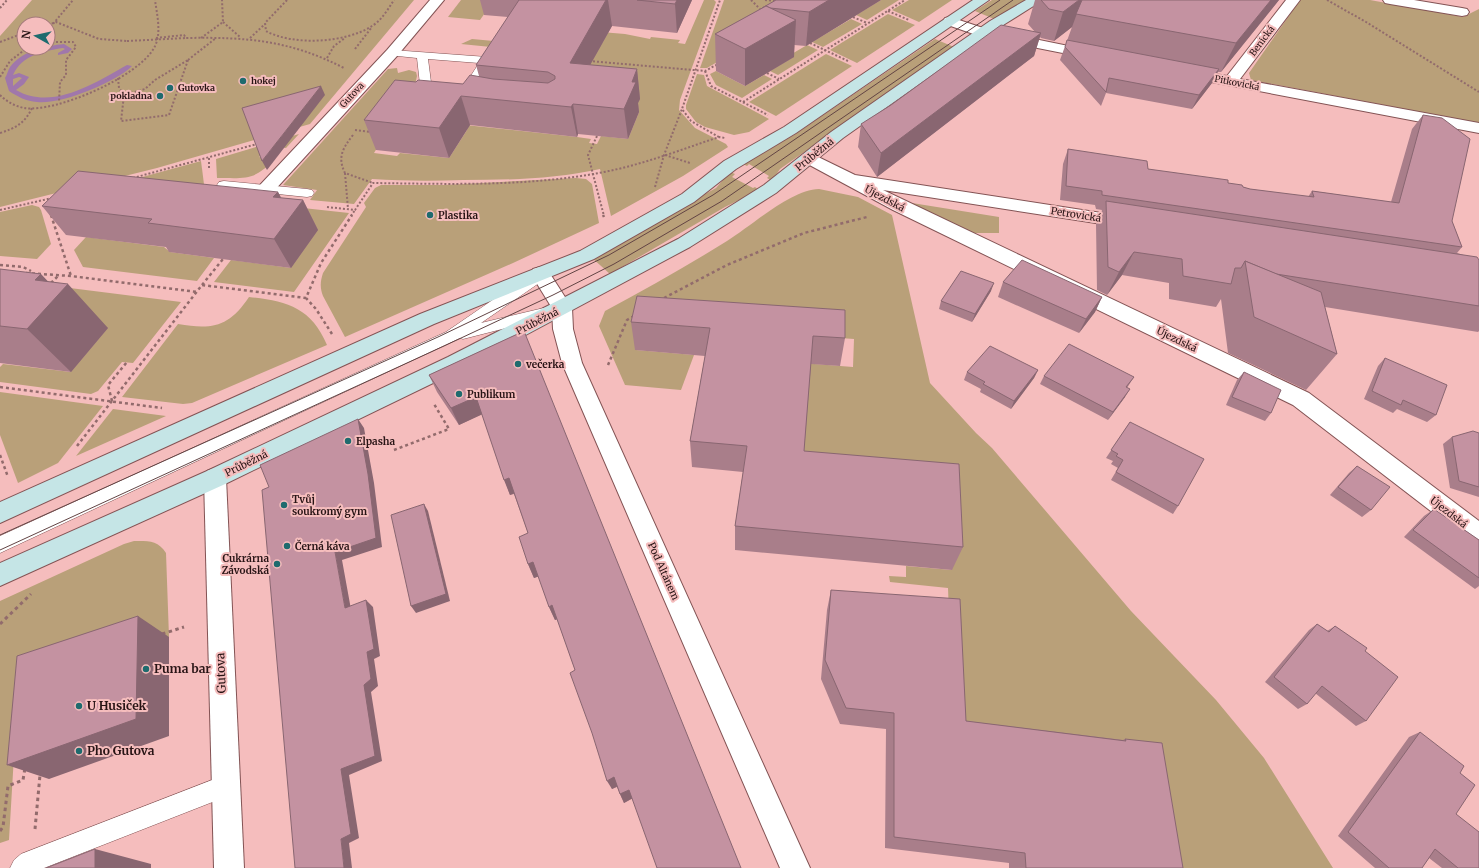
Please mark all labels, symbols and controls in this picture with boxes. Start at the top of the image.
north arrow [16,16,56,56]
street label: Benická [1247,23,1277,58]
text: N [19,29,34,40]
street label: Pitkovická [1214,73,1261,92]
place label: hokej [251,75,276,86]
marker: hokej [238,76,248,86]
street label: Gutova [337,80,366,110]
place label: Gutovka [178,82,215,93]
marker: Gutovka [165,83,175,93]
place label: pokladna [110,90,152,101]
marker: pokladna [155,91,165,101]
street label: Průběžná [792,134,837,174]
street label: Újezdská [862,182,908,215]
street label: Petrovická [1050,204,1103,225]
place label: Plastika [438,209,478,222]
marker: Plastika [425,210,435,220]
street label: Průběžná [514,305,561,338]
street label: Újezdská [1154,323,1200,355]
place label: večerka [525,358,565,371]
marker: večerka [513,359,523,369]
place label: Publikum [467,388,515,401]
marker: Publikum [454,389,464,399]
place label: Elpasha [356,435,395,448]
marker: Elpasha [343,436,353,446]
street label: Průběžná [223,447,270,479]
place label: Tvůj soukromý gym [292,493,367,518]
street label: Újezdská [1428,493,1471,531]
marker: Tvůj soukromý gym [279,500,289,510]
place label: Černá káva [295,539,350,553]
street label: Pod Altánem [645,540,682,602]
marker: Černá káva [282,541,292,551]
place label: Cukrárna Závodská [222,552,269,577]
marker: Cukrárna Závodská [272,559,282,569]
street label: Gutova [212,652,229,694]
place label: Puma bar [154,661,211,676]
marker: Puma bar [141,664,151,674]
place label: U Husiček [87,698,147,713]
marker: U Husiček [74,701,84,711]
place label: Pho Gutova [87,743,155,758]
marker: Pho Gutova [74,746,84,756]

